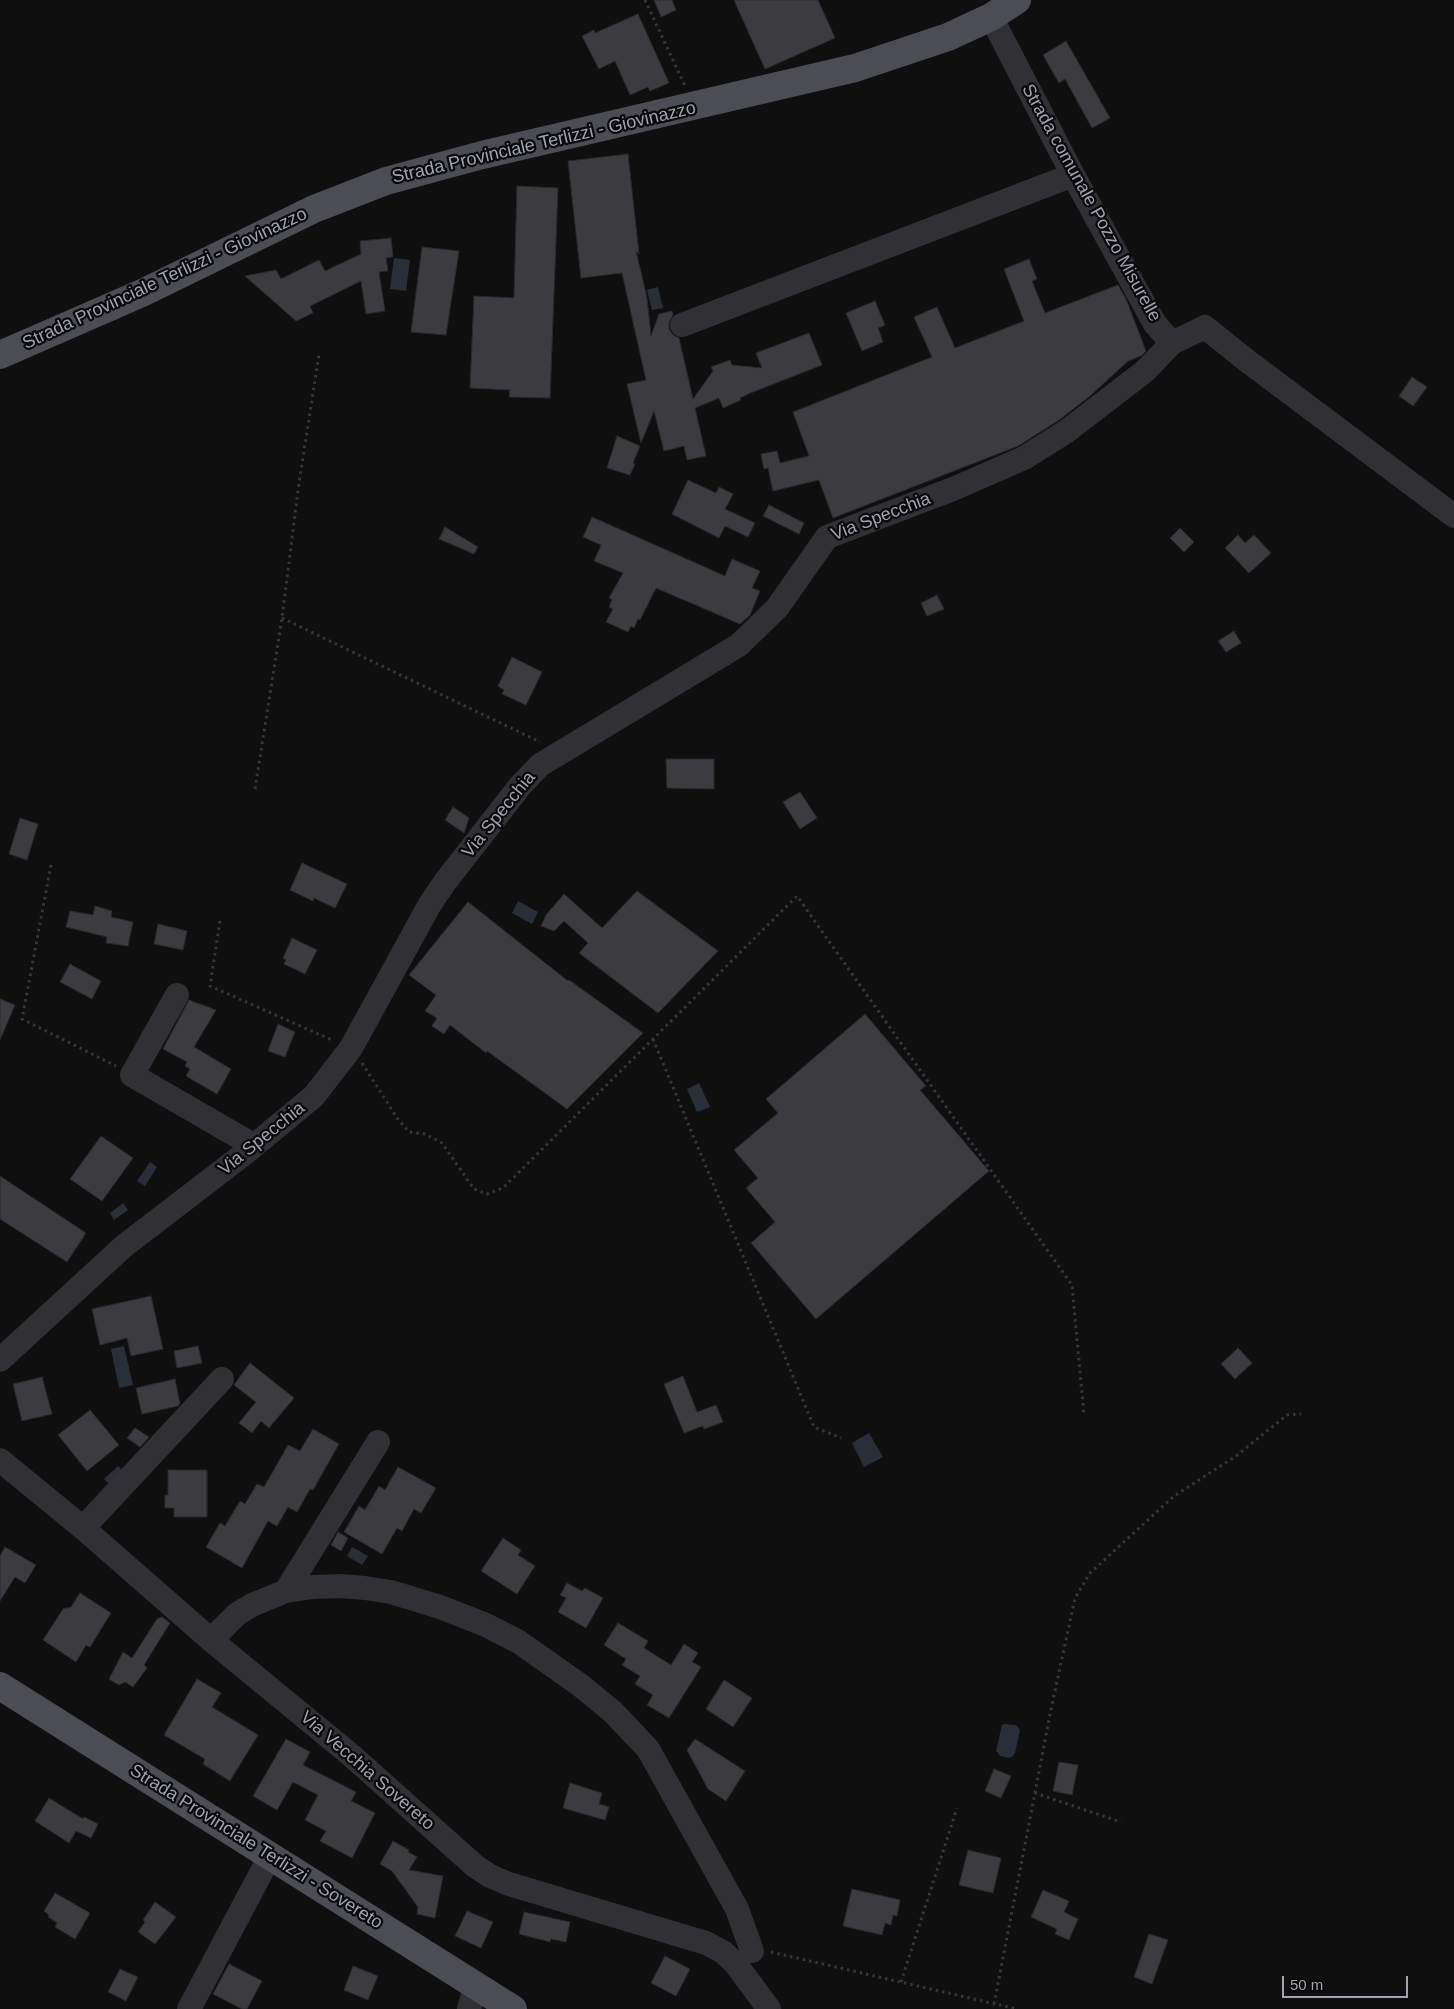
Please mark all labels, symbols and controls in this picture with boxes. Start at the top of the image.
street label: Strada comunale Pozzo Misurelle [1017,81,1165,325]
street label: Strada Provinciale Terlizzi - Giovinazzo [390,97,698,189]
street label: Strada Provinciale Terlizzi - Giovinazzo [19,203,311,355]
street label: Via Specchia [828,488,934,546]
street label: Via Specchia [458,768,540,862]
street label: Via Specchia [215,1098,309,1180]
street label: Via Vecchia Sovereto [295,1707,439,1835]
street label: Strada Provinciale Terlizzi - Sovereto [126,1760,386,1934]
scale bar [1284,1966,1410,1998]
text: 50 m [1290,1976,1323,1993]

